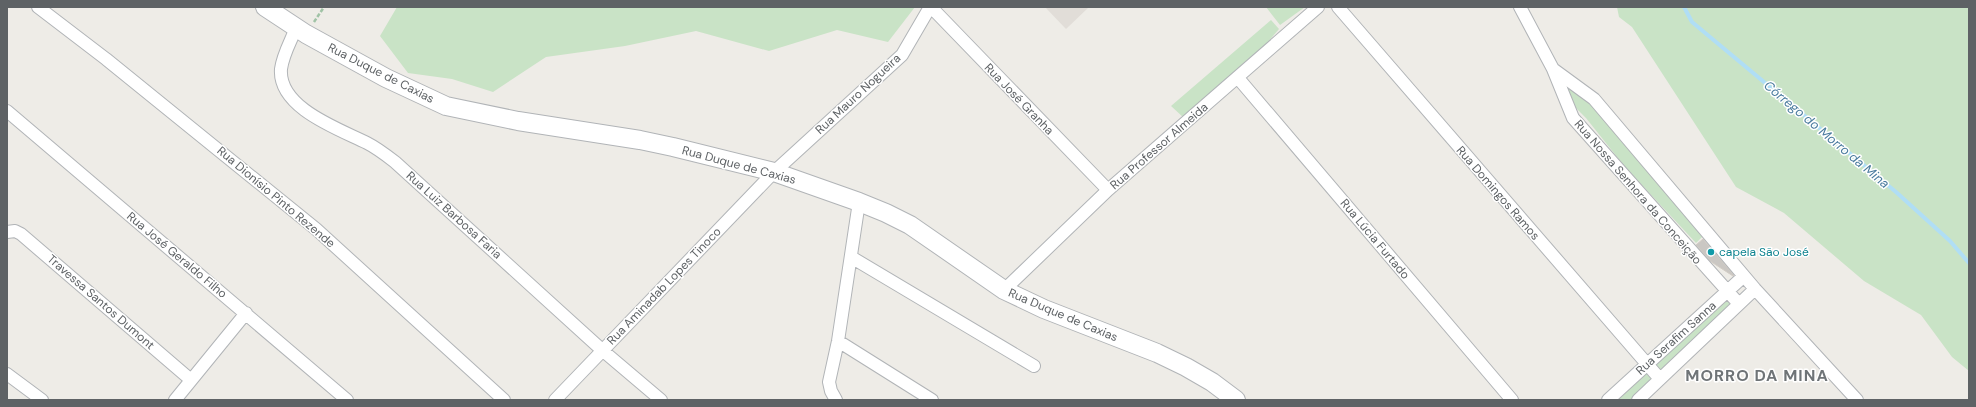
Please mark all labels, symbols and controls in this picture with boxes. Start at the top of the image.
street label: Rua Duque de Caxias [325,39,437,107]
street label: Rua Mauro Nogueira [812,50,904,138]
street label: Rua José Granha [981,60,1057,138]
water label: Córrego do Morro da Mina [1760,77,1893,192]
street label: Rua Professor Almeida [1107,99,1211,193]
street label: Rua Nossa Senhora da Conceição [1571,116,1705,268]
street label: Rua Duque de Caxias [680,142,798,188]
street label: Rua Dionísio Pinto Rezende [214,143,339,251]
street label: Rua Domingos Ramos [1453,143,1543,243]
street label: Rua Luiz Barbosa Faria [403,168,505,262]
street label: Rua Lúcia Furtado [1337,196,1413,282]
street label: Rua José Geraldo Filho [123,208,231,302]
street label: Rua Aminadab Lopes Tinoco [603,224,725,348]
place label: capela São José [1719,244,1809,260]
marker: capela São José [1706,247,1716,257]
street label: Travessa Santos Dumont [44,251,158,353]
street label: Rua Duque de Caxias [1006,285,1120,345]
street label: Rua Serafim Sanna [1632,298,1720,378]
district label: MORRO DA MINA [1685,365,1829,386]

